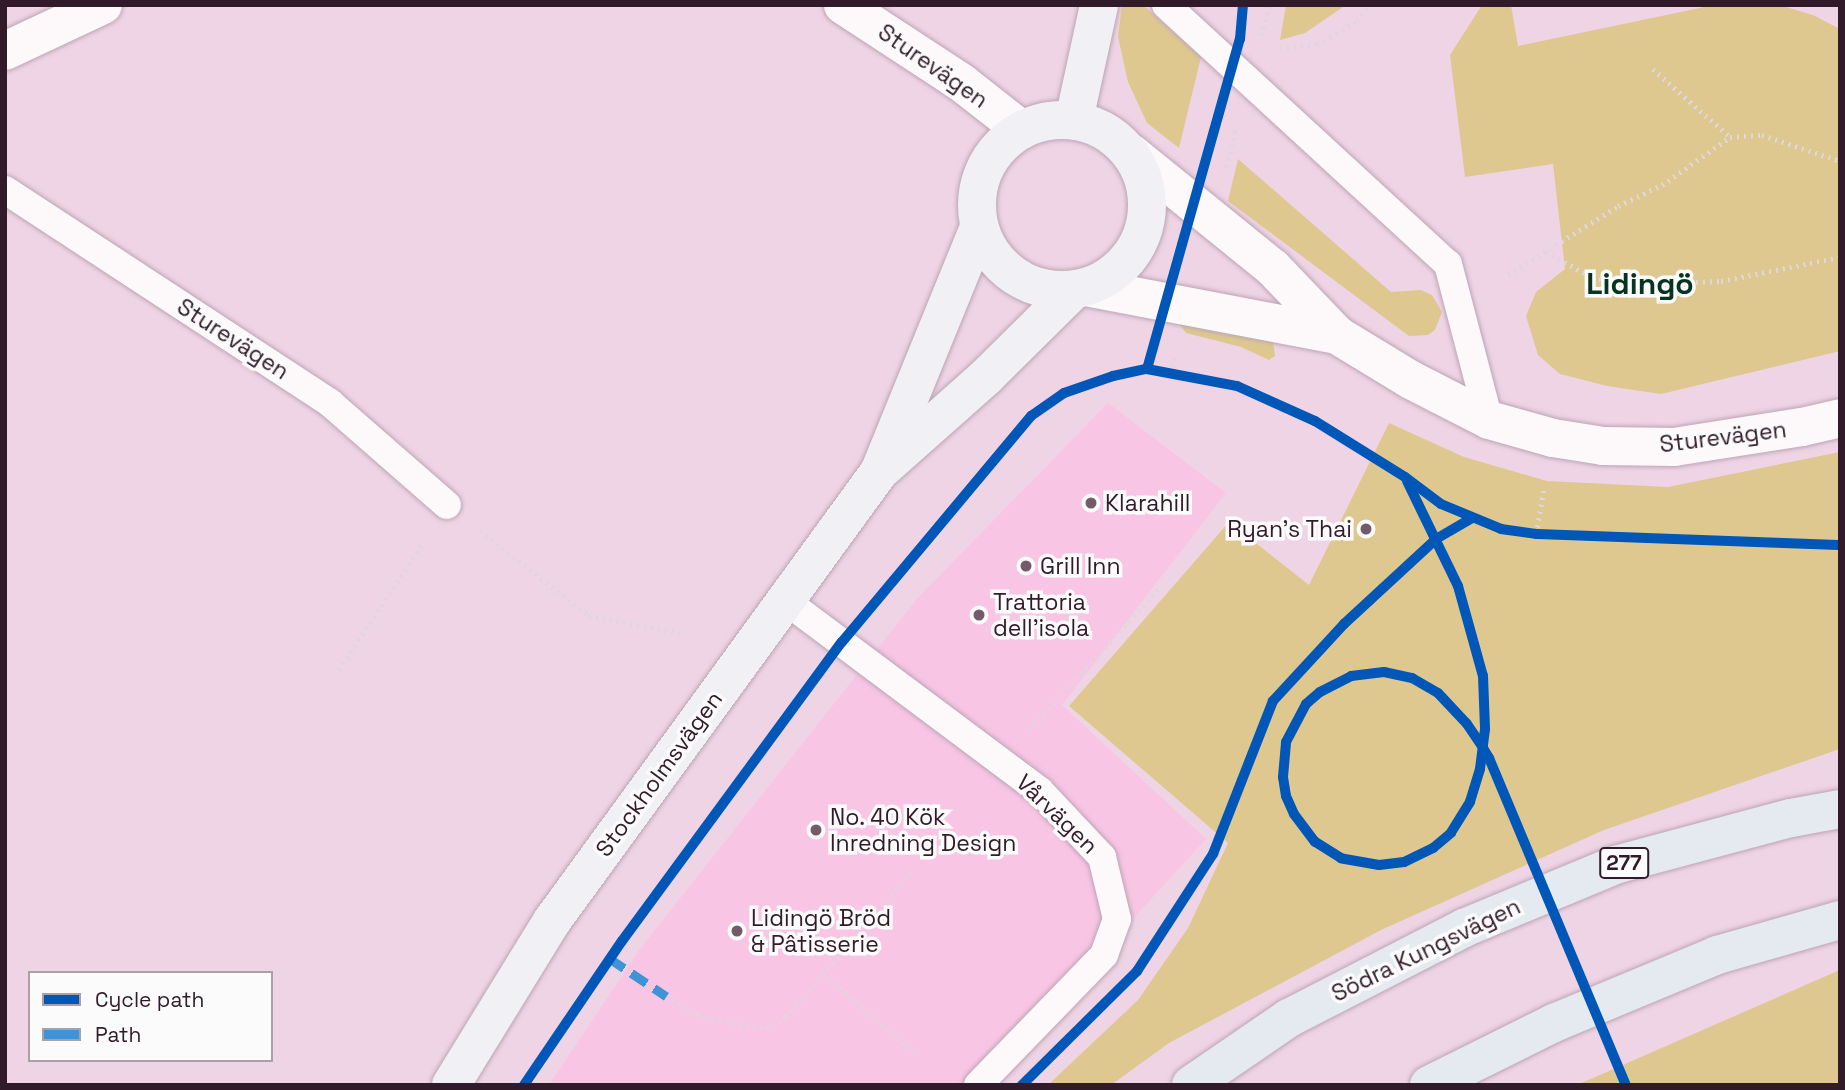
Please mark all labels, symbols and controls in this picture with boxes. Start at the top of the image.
street label: Sturevägen [873,18,993,114]
district label: Lidingö [1586,266,1694,302]
street label: Sturevägen [172,293,294,385]
street label: Sturevägen [1658,416,1788,458]
place label: Klarahill [1105,489,1190,517]
marker: Klarahill [1083,495,1099,511]
place label: Ryan's Thai [1227,515,1352,543]
marker: Ryan's Thai [1358,521,1374,537]
place label: Grill Inn [1040,552,1120,580]
marker: Grill Inn [1018,558,1034,574]
place label: Trattoria dell'isola [993,588,1089,642]
marker: Trattoria dell'isola [971,607,987,623]
street label: Stockholmsvägen [590,686,728,862]
street label: Vårvägen [1010,768,1104,860]
place label: No. 40 Kök Inredning Design [830,803,1016,857]
marker: No. 40 Kök Inredning Design [808,822,824,838]
road number: 277 [1598,846,1650,880]
street label: Södra Kungsvägen [1327,892,1525,1008]
place label: Lidingö Bröd & Pâtisserie [751,904,891,958]
marker: Lidingö Bröd & Pâtisserie [729,923,745,939]
legend [28,971,273,1062]
text: Cycle path [95,986,204,1013]
text: Path [95,1021,141,1048]

